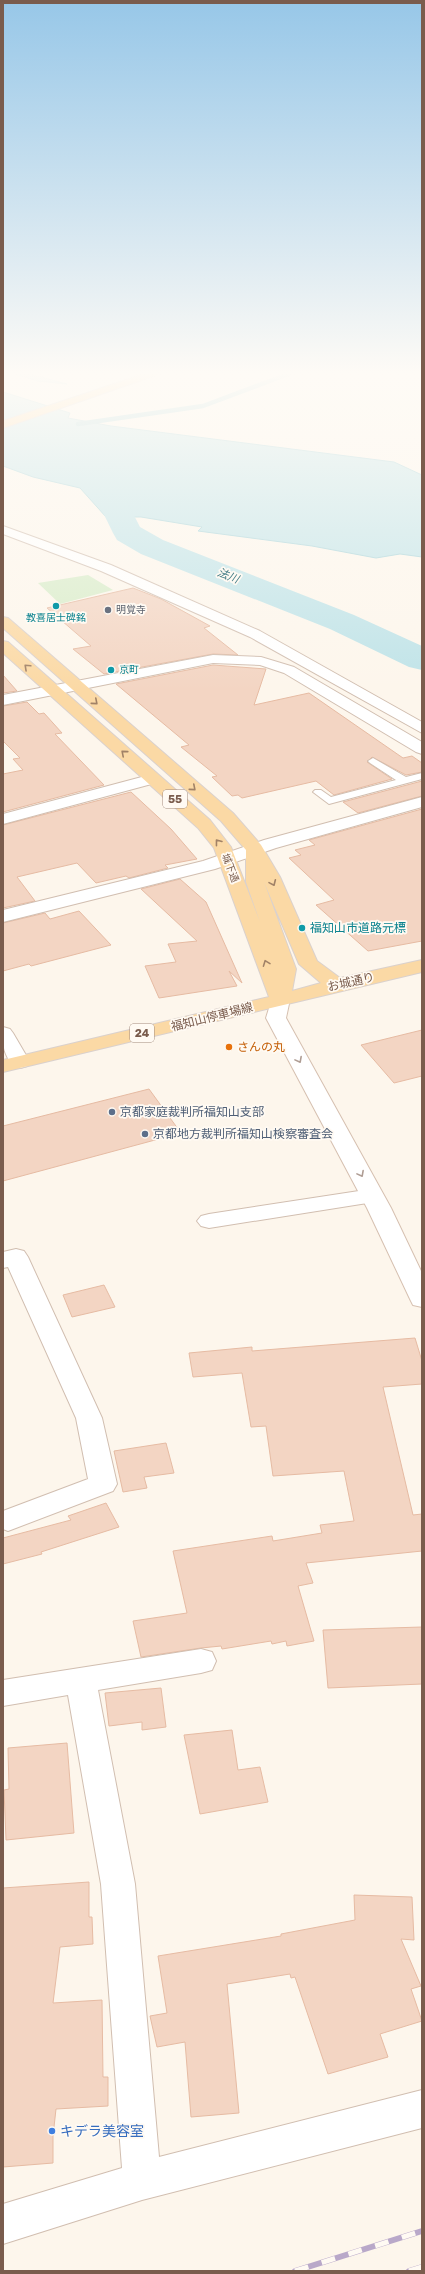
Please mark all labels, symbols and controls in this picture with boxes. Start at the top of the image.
water label: 法川 [215,566,242,586]
marker: 教喜居士碑銘 [51,601,61,611]
place label: 明覚寺 [116,604,146,616]
marker: 明覚寺 [103,605,113,615]
place label: 教喜居士碑銘 [26,612,86,624]
one-way arrow [24,664,32,672]
place label: 京町 [119,664,139,676]
marker: 京町 [106,665,116,675]
one-way arrow [90,698,98,705]
one-way arrow [121,751,129,758]
one-way arrow [188,783,196,790]
road number: 55 [163,790,187,808]
one-way arrow [216,840,223,847]
street label: 城下通 [219,852,241,884]
one-way arrow [269,880,277,887]
place label: 福知山市道路元標 [310,921,406,935]
marker: 福知山市道路元標 [297,923,307,933]
one-way arrow [263,959,271,966]
street label: お城通り [326,970,376,994]
street label: 福知山停車場線 [170,1000,254,1034]
road number: 24 [130,1024,154,1042]
place label: さんの丸 [237,1040,285,1054]
marker: さんの丸 [224,1042,234,1052]
one-way arrow [294,1056,302,1063]
place label: 京都家庭裁判所福知山支部 [120,1105,264,1119]
marker: 京都家庭裁判所福知山支部 [107,1107,117,1117]
place label: 京都地方裁判所福知山検察審査会 [153,1127,333,1141]
marker: 京都地方裁判所福知山検察審査会 [140,1129,150,1139]
one-way arrow [356,1170,363,1178]
place label: キデラ美容室 [60,2123,144,2140]
marker: キデラ美容室 [47,2126,57,2136]

